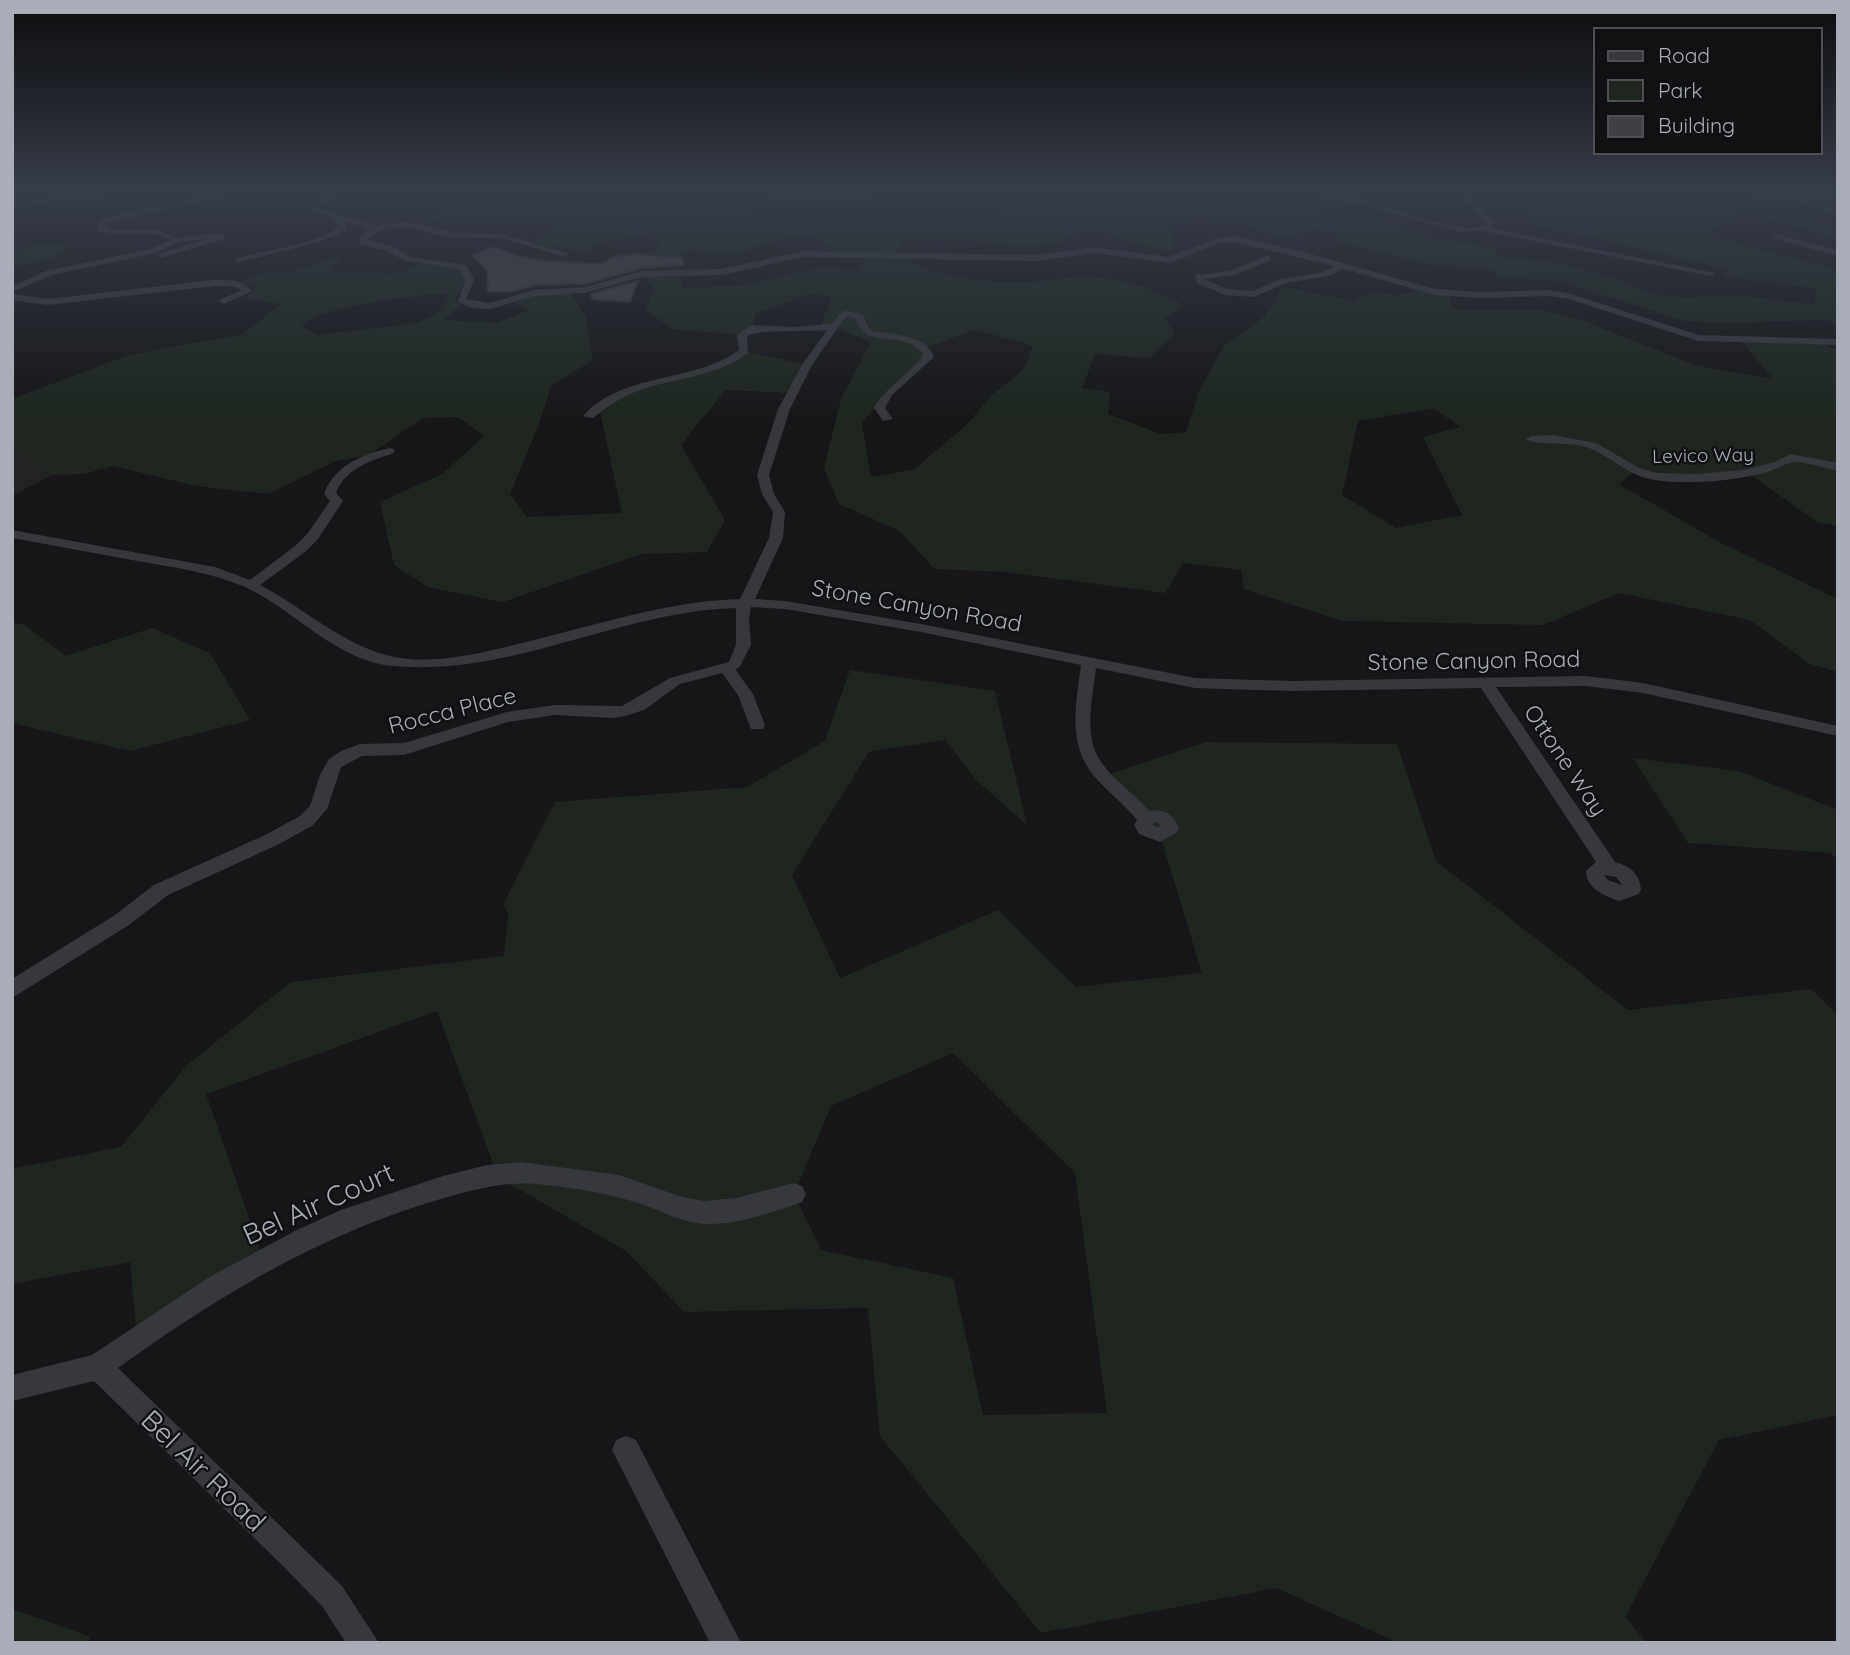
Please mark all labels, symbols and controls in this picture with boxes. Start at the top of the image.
legend [1594,28,1822,154]
text: Road [1658,42,1710,68]
text: Park [1658,77,1702,103]
text: Building [1658,112,1735,138]
street label: Levico Way [1652,442,1754,468]
street label: Stone Canyon Road [810,572,1024,638]
street label: Stone Canyon Road [1367,644,1581,676]
street label: Rocca Place [385,680,519,740]
street label: Ottone Way [1518,699,1614,821]
street label: Bel Air Court [237,1154,399,1252]
street label: Bel Air Road [134,1402,274,1538]

